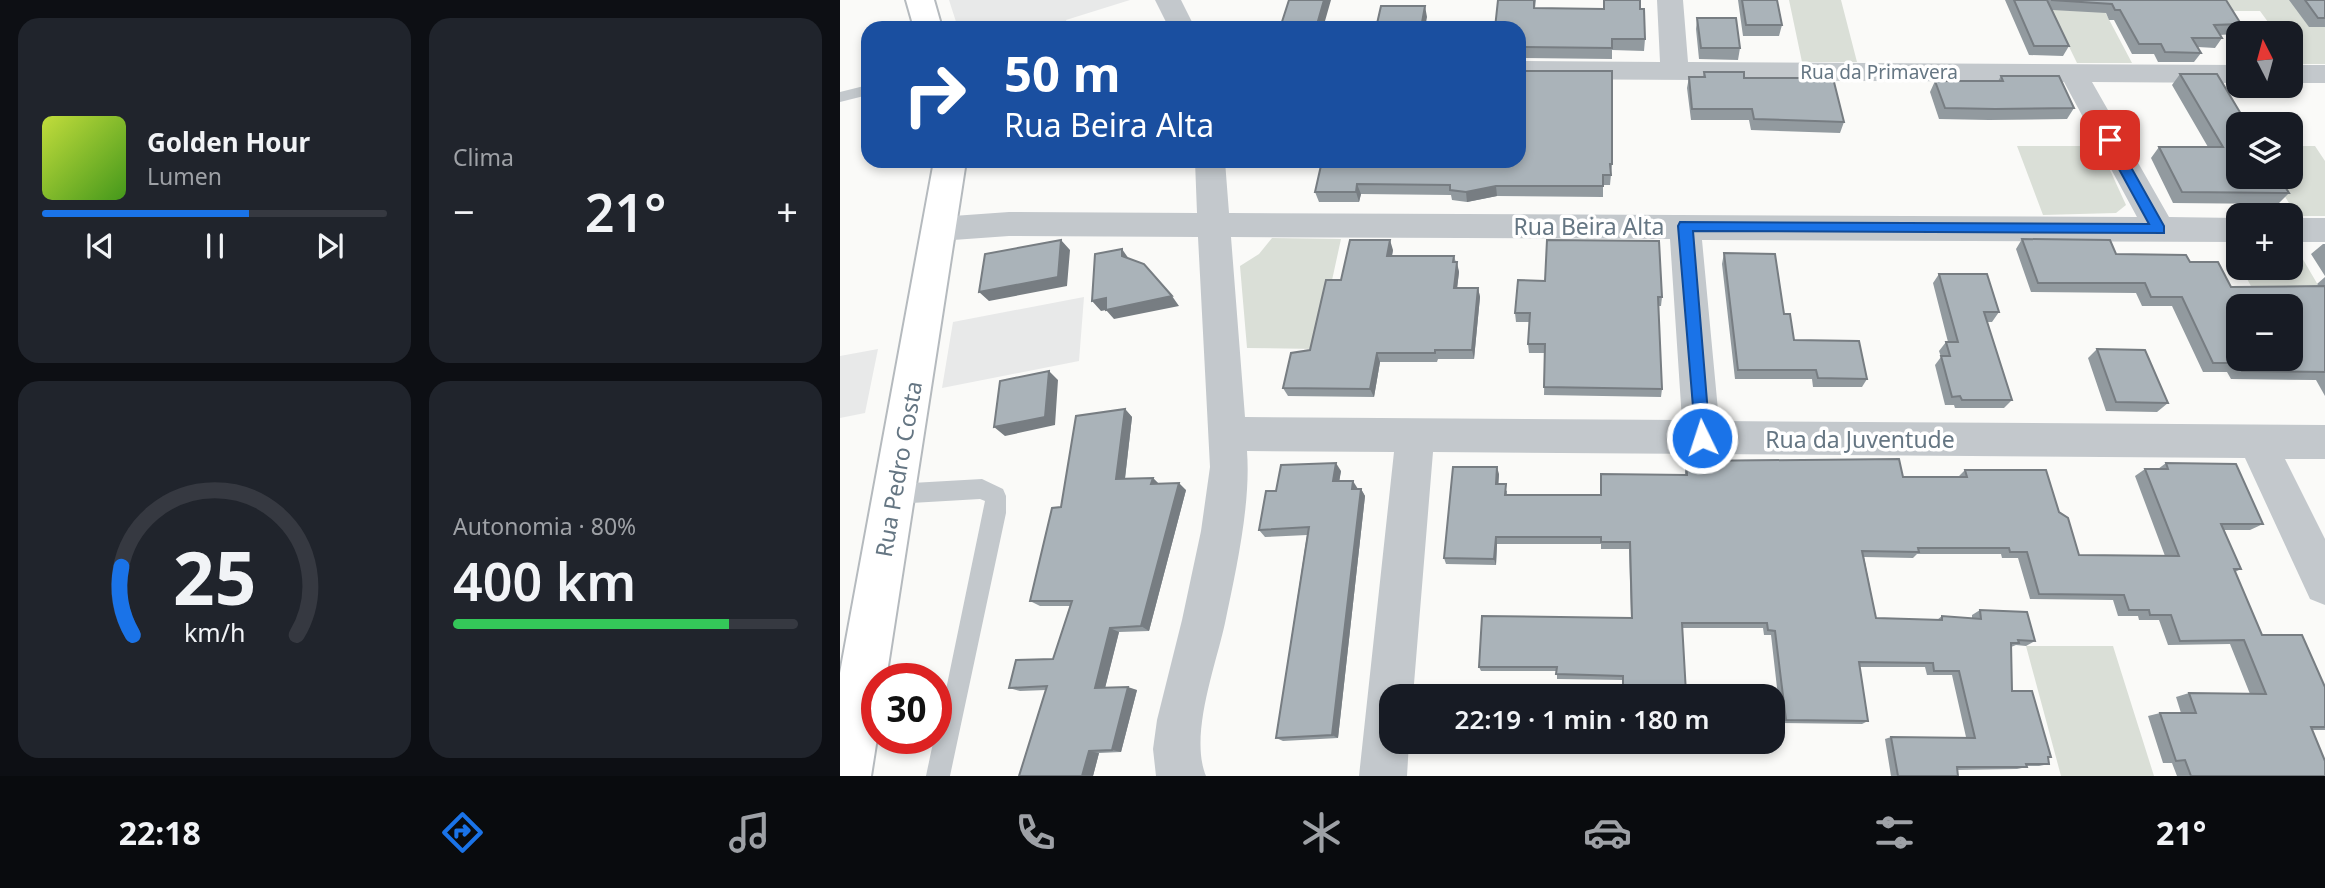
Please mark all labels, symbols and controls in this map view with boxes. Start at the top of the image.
north arrow [2226,21,2303,98]
map controls [2226,21,2303,371]
text: 50 m [1004,40,1121,106]
icon: right [889,49,980,140]
street label: Rua da Primavera [1800,59,1958,85]
text: Rua Beira Alta [1004,103,1214,146]
pin [2080,110,2140,170]
button: layers [2226,112,2303,189]
icon: arrive [2091,121,2129,159]
text: Golden Hour [147,124,310,160]
text: Clima [453,141,514,173]
text: Lumen [147,160,222,192]
text: 21° [585,176,666,247]
text: − [453,185,475,237]
text: + [776,185,798,237]
button: + [2226,203,2303,280]
street label: Rua Beira Alta [1513,210,1665,242]
icon: previous [81,227,119,265]
icon: pause [196,227,234,265]
icon: next [311,227,349,265]
button: − [2226,294,2303,371]
street label: Rua Pedro Costa [867,379,929,559]
position arrow [1665,401,1739,475]
street label: Rua da Juventude [1765,423,1955,455]
text: Autonomia · 80% [453,510,636,542]
text: 25 [173,528,256,627]
text: 400 km [453,545,636,616]
text: km/h [184,615,245,649]
speed limit sign: 30 [861,663,952,754]
text: 22:19 · 1 min · 180 m [1455,701,1709,737]
icon: directions [438,808,487,857]
icon: music [725,808,774,857]
icon: phone [1011,808,1060,857]
icon: climate [1297,808,1346,857]
icon: car [1583,808,1632,857]
icon: filters [1870,808,1919,857]
text: 22:18 [119,811,201,854]
text: 21° [2156,811,2206,854]

